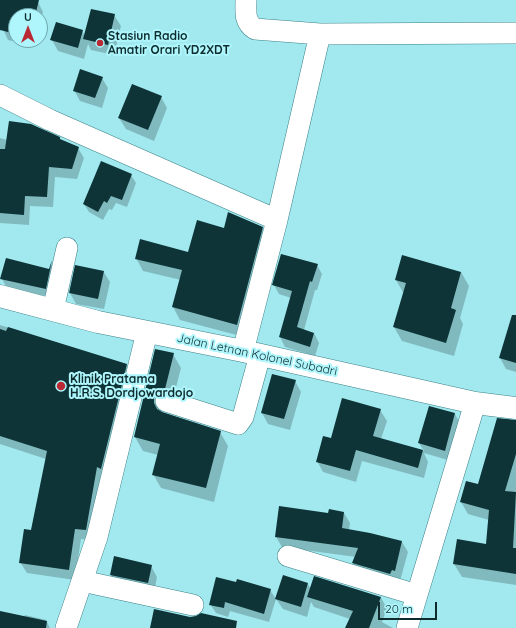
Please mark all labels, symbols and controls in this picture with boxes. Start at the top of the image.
north arrow [8,8,48,48]
text: U [24,10,32,24]
place label: Stasiun Radio Amatir Orari YD2XDT [108,29,230,57]
marker: Stasiun Radio Amatir Orari YD2XDT [95,38,105,48]
street label: Jalan Letnan Kolonel Subadri [176,331,338,379]
place label: Klinik Pratama H.R.S. Dordjowardojo [70,372,193,400]
marker: Klinik Pratama H.R.S. Dordjowardojo [55,380,67,392]
scale bar [380,594,439,620]
text: 20 m [385,601,413,616]

